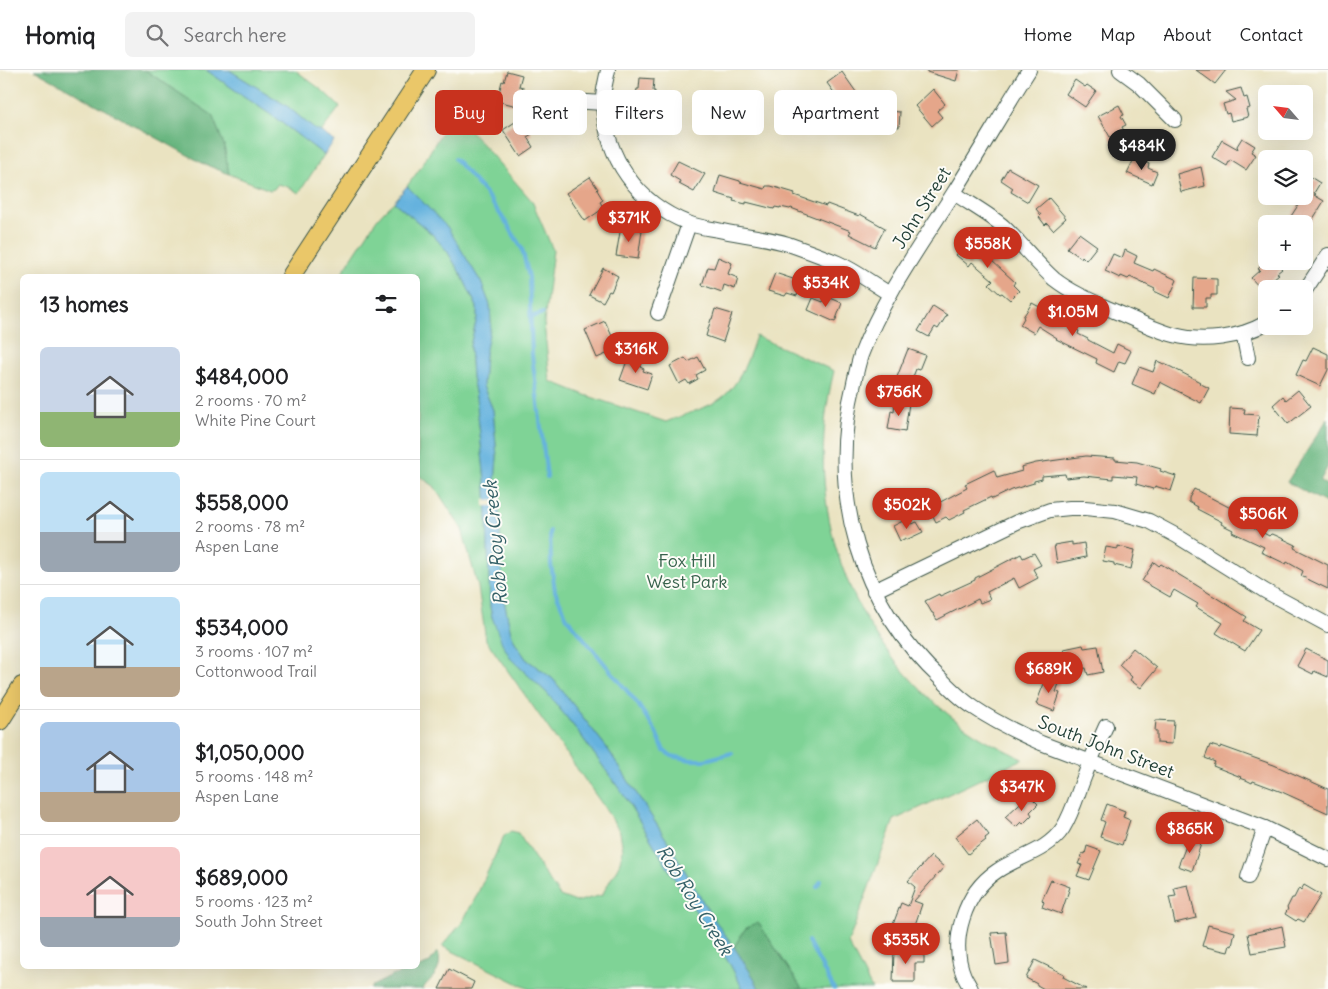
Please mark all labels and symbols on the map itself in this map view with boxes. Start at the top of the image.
north arrow [1258,85,1312,140]
pin: $484K [1107,128,1177,171]
street label: John Street [887,162,956,253]
pin: $371K [594,200,664,243]
pin: $558K [953,226,1023,269]
pin: $534K [791,266,861,308]
pin: $1.05M [1032,294,1114,337]
pin: $316K [601,332,671,374]
pin: $756K [864,374,934,417]
water label: Rob Roy Creek [477,478,512,606]
pin: $502K [872,488,942,530]
pin: $506K [1228,496,1298,539]
park label: Fox Hill West Park [646,549,728,593]
pin: $689K [1014,652,1084,694]
street label: South John Street [1035,710,1177,783]
pin: $347K [987,770,1057,812]
pin: $865K [1155,812,1225,854]
water label: Rob Roy Creek [652,841,739,961]
pin: $535K [871,922,941,965]

